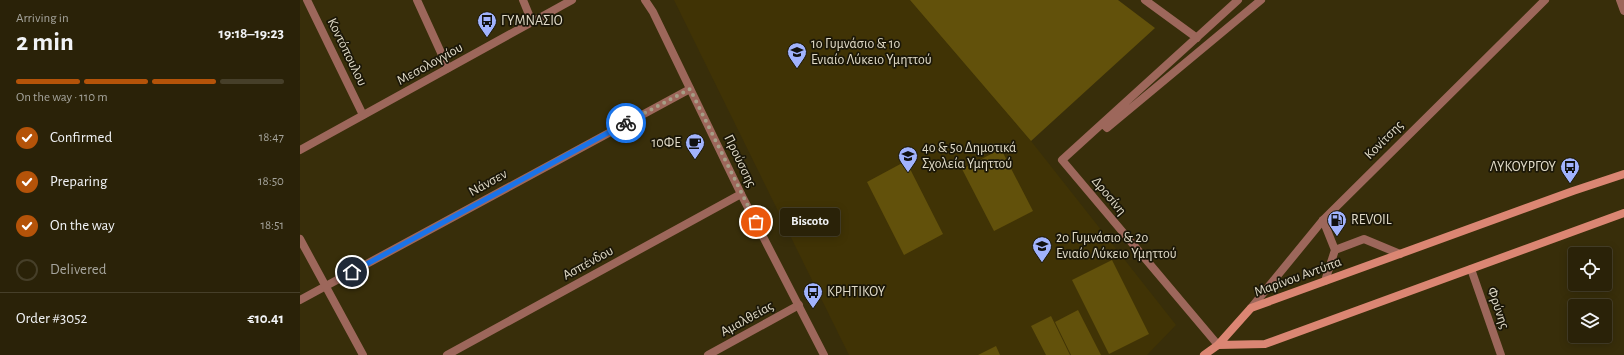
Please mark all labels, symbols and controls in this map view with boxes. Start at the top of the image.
bus stop icon: ΓΥΜΝΑΣΙΟ [476,10,498,38]
text: Arriving in [16,12,69,25]
place label: ΓΥΜΝΑΣΙΟ [501,14,563,28]
street label: Κοντόπουλου [325,16,369,88]
text: 19:18–19:23 [219,26,284,41]
text: 2 min [16,29,74,55]
place label: 1ο Γυμνάσιο & 1ο Ενιαίο Λύκειο Υμηττού [811,37,932,67]
street label: Μεσολογγίου [395,40,465,88]
school or university icon: 1ο Γυμνάσιο & 1ο Ενιαίο Λύκειο Υμηττού [786,41,808,69]
text: On the way · 110 m [16,91,108,104]
courier [606,103,646,143]
icon: bike [615,112,637,134]
street label: Κονίτσης [1362,118,1406,162]
icon: check [16,127,38,149]
text: Confirmed [50,130,112,145]
text: 18:47 [259,131,284,144]
cafe icon: 10ΦΕ [684,132,706,160]
street label: Προύσσης [721,133,759,190]
place label: 10ΦΕ [652,136,681,150]
place label: 4ο & 5ο Δημοτικά Σχολεία Υμηττού [922,141,1016,171]
school or university icon: 4ο & 5ο Δημοτικά Σχολεία Υμηττού [897,145,919,173]
bus stop icon: ΛΥΚΟΥΡΓΟΥ [1559,156,1581,184]
place label: ΛΥΚΟΥΡΓΟΥ [1490,160,1557,174]
street label: Νάνσεν [467,167,510,199]
icon: check [16,171,38,193]
text: Preparing [50,174,107,189]
street label: Δροσίνη [1089,174,1129,218]
text: 18:50 [258,175,284,188]
pin [739,205,773,239]
callout: Biscoto [780,208,840,236]
fuel station icon: REVOIL [1326,209,1348,237]
icon: bag [745,211,767,233]
place label: REVOIL [1351,213,1392,227]
icon: check [16,215,38,237]
text: Biscoto [791,215,829,228]
text: On the way [50,218,115,233]
text: 18:51 [260,219,284,232]
place label: 2ο Γυμνάσιο & 2ο Ενιαίο Λύκειο Υμηττού [1056,231,1177,261]
school or university icon: 2ο Γυμνάσιο & 2ο Ενιαίο Λύκειο Υμηττού [1031,235,1053,263]
street label: Ασπένδου [560,243,616,283]
map controls [1568,247,1612,343]
button: locate [1568,247,1612,291]
pin [335,255,369,289]
street label: Μαρίνου Αντύπα [1253,255,1343,299]
icon: home [341,261,363,283]
text: Delivered [50,262,107,277]
bus stop icon: ΚΡΗΤΙΚΟΥ [802,281,824,309]
place label: ΚΡΗΤΙΚΟΥ [827,285,886,299]
street label: Φρύνης [1484,285,1512,331]
street label: Αμαλθείας [718,299,776,339]
button: layers [1568,299,1612,343]
text: Order #3052 [16,311,87,326]
text: €10.41 [247,311,284,326]

